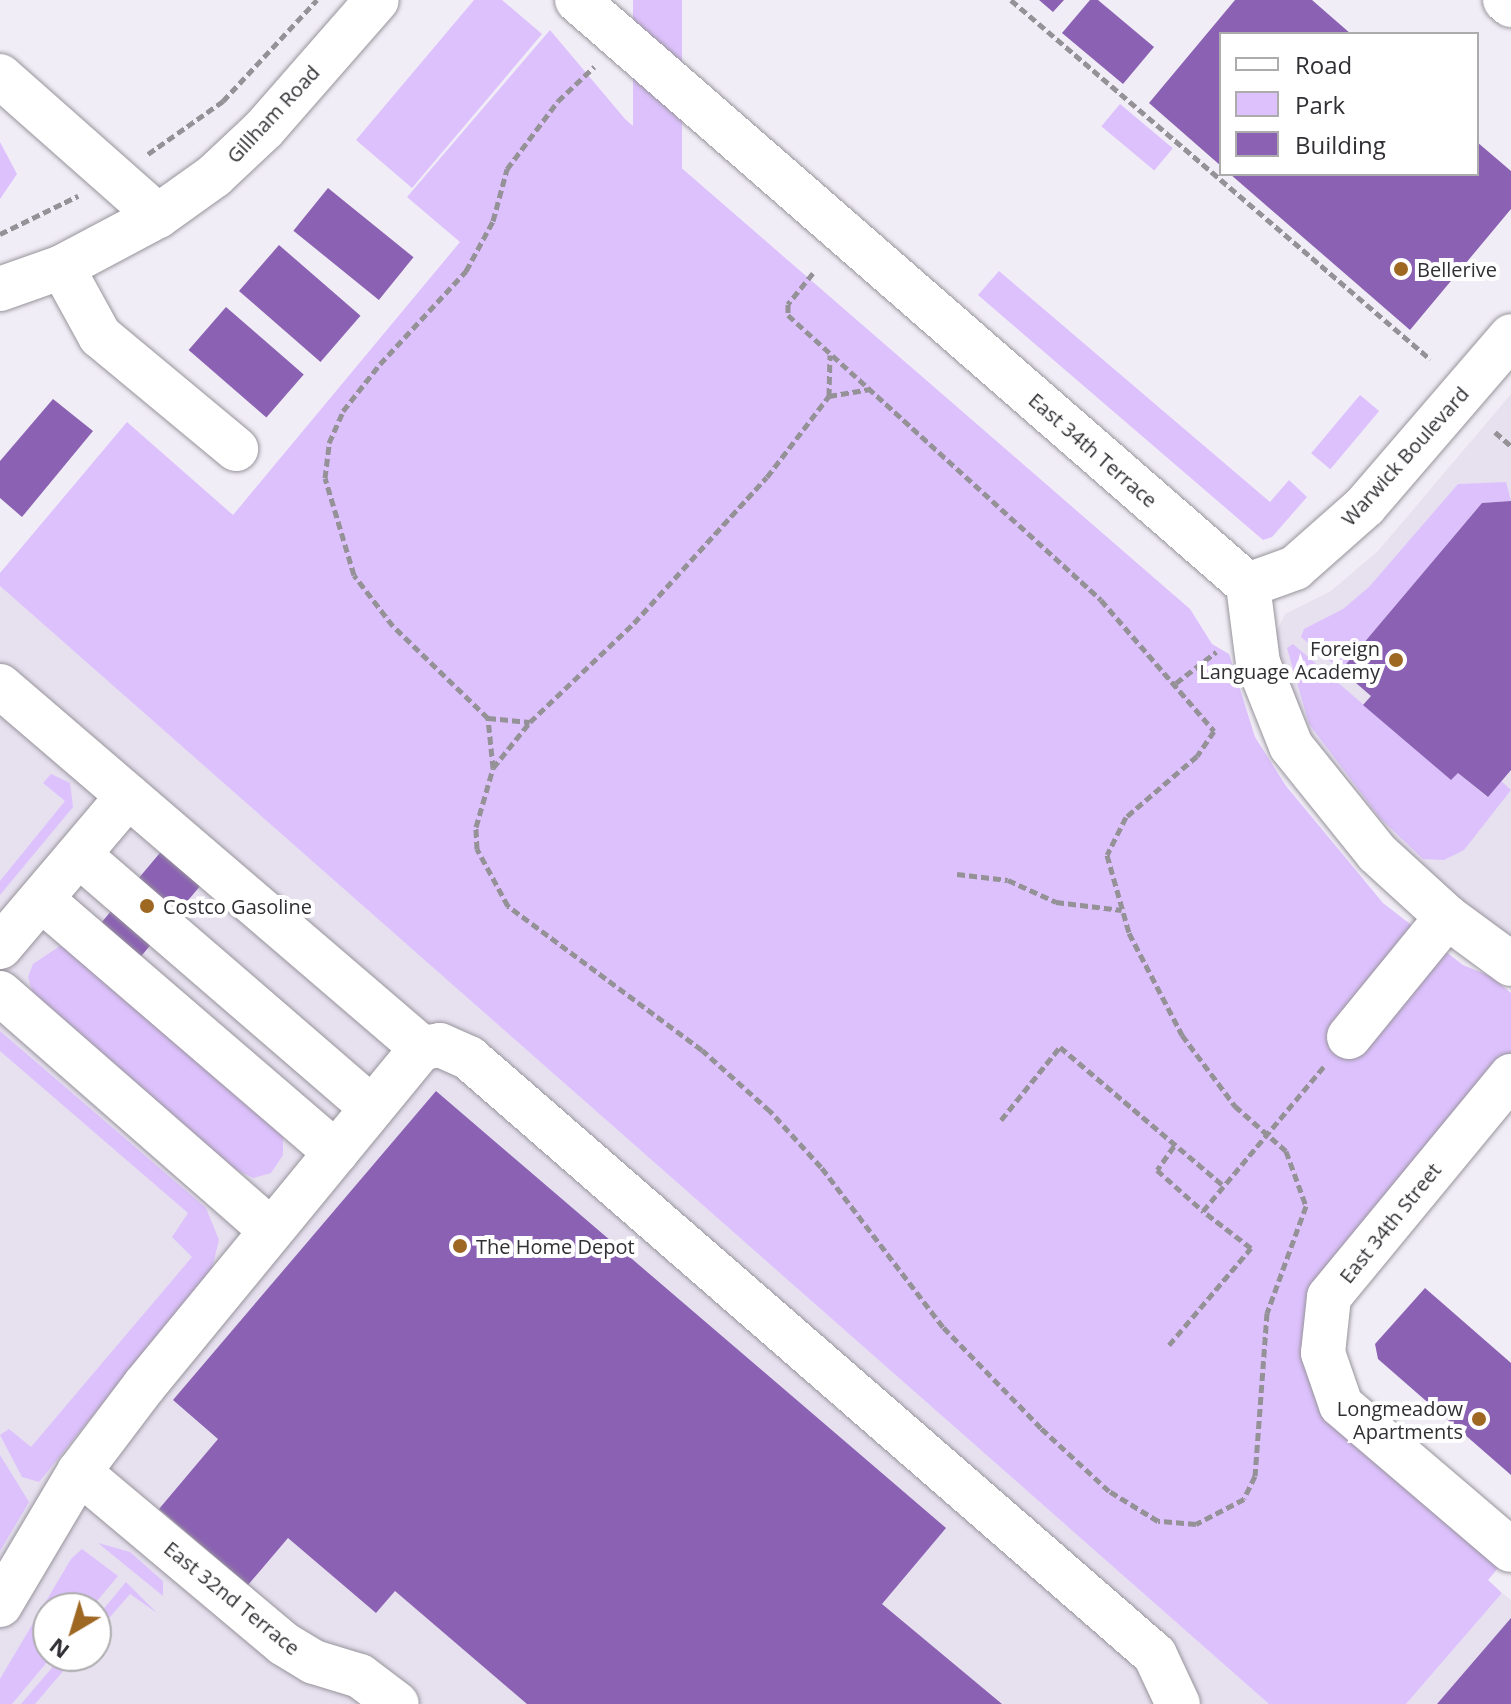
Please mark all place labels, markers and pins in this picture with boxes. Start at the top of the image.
place label: Bellerive [1417,257,1497,281]
marker: Bellerive [1392,260,1410,278]
place label: Foreign Language Academy [1199,636,1380,683]
marker: Foreign Language Academy [1387,651,1405,669]
place label: Costco Gasoline [163,894,312,918]
marker: Costco Gasoline [138,897,156,915]
place label: The Home Depot [476,1234,635,1258]
marker: The Home Depot [451,1237,469,1255]
place label: Longmeadow Apartments [1337,1396,1463,1443]
marker: Longmeadow Apartments [1470,1410,1488,1428]

